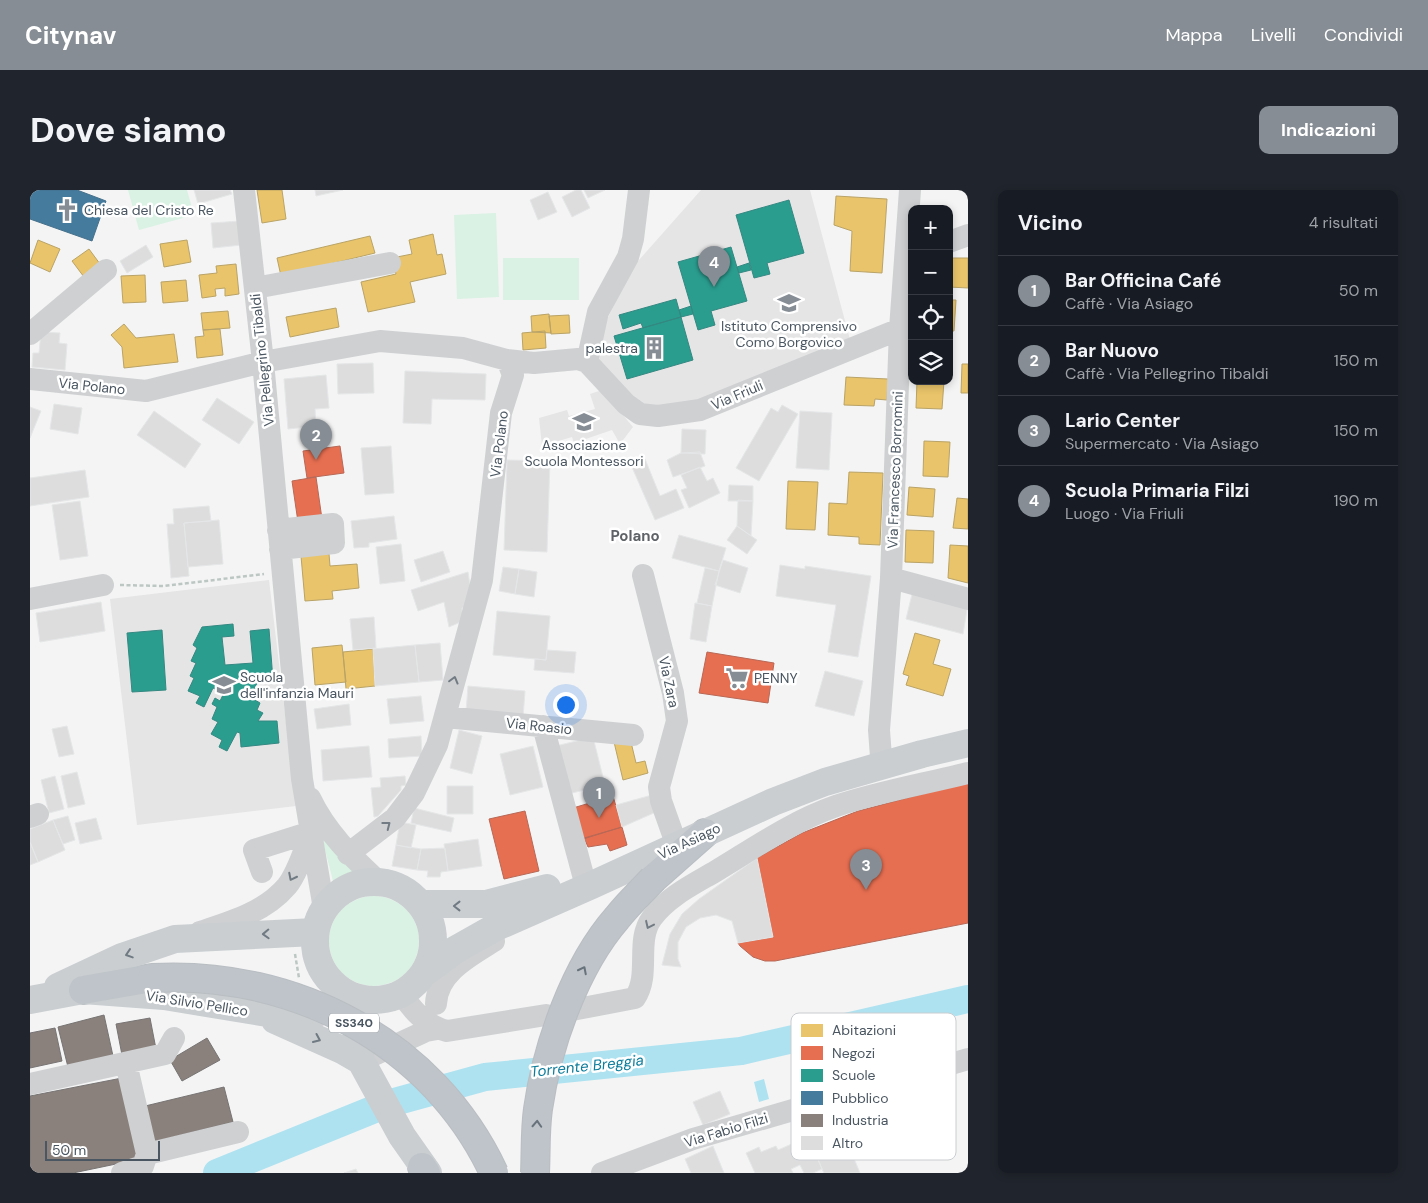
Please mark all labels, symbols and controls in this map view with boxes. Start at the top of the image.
text: Citynav [25,20,116,51]
text: Mappa [1165,23,1223,47]
text: Livelli [1251,23,1296,47]
text: Condividi [1324,23,1403,47]
button: Indicazioni [1259,106,1398,154]
text: Dove siamo [30,107,227,153]
church icon: Chiesa del Cristo Re [54,197,80,223]
place label: Chiesa del Cristo Re [84,201,214,219]
map controls [908,205,953,385]
button: + [908,205,953,250]
text: Vicino [1018,209,1083,237]
text: 4 risultati [1309,212,1378,233]
pin: 4 [698,246,730,287]
button: − [908,250,953,295]
text: Bar Officina Café [1065,268,1221,293]
text: 1 [1031,280,1037,301]
text: 50 m [1339,280,1378,301]
school or university icon: Istituto Comprensivo Como Borgovico [776,290,802,316]
street label: Via Pellegrino Tibaldi [246,293,278,427]
text: Caffè · Via Asiago [1065,293,1193,314]
button: locate [908,295,953,340]
place label: Istituto Comprensivo Como Borgovico [721,317,857,351]
building icon: palestra [641,335,667,361]
text: Bar Nuovo [1065,338,1159,363]
place label: palestra [586,339,638,357]
button: layers [908,340,953,385]
text: 2 [1029,350,1039,371]
text: 150 m [1334,350,1378,371]
text: Caffè · Via Pellegrino Tibaldi [1065,363,1269,384]
street label: Via Polano [58,374,126,398]
street label: Via Friuli [708,376,766,414]
street label: Via Francesco Borromini [883,391,907,549]
text: Lario Center [1065,408,1180,433]
school or university icon: Associazione Scuola Montessori [571,409,597,435]
street label: Via Polano [486,410,512,478]
pin: 2 [300,419,332,460]
text: 3 [1029,420,1039,441]
text: 150 m [1334,420,1378,441]
text: Supermercato · Via Asiago [1065,433,1259,454]
place label: Associazione Scuola Montessori [524,436,644,470]
text: Scuola Primaria Filzi [1065,478,1250,503]
text: 4 [1029,490,1039,511]
text: 190 m [1334,490,1378,511]
text: Luogo · Via Friuli [1065,503,1184,524]
district label: Polano [610,526,660,546]
street label: Via Zara [655,655,683,709]
supermarket icon: PENNY [724,665,750,691]
place label: Scuola dell'infanzia Mauri [240,668,354,702]
place label: PENNY [754,669,798,687]
school or university icon: Scuola dell'infanzia Mauri [211,672,237,698]
one-way arrow [449,676,459,684]
your location [553,692,579,718]
street label: Via Roasio [505,714,573,738]
pin: 1 [583,777,615,818]
street label: Via Asiago [655,819,723,863]
one-way arrow [381,822,390,830]
pin: 3 [850,849,882,890]
one-way arrow [288,872,298,881]
one-way arrow [452,901,460,911]
one-way arrow [645,919,655,928]
one-way arrow [262,929,270,939]
one-way arrow [125,949,133,959]
one-way arrow [577,966,587,975]
street label: Via Silvio Pellico [145,986,249,1020]
legend [791,1013,956,1160]
road number: SS340 [329,1014,379,1032]
text: Abitazioni [832,1021,896,1039]
one-way arrow [312,1032,321,1043]
text: Negozi [832,1044,875,1062]
water label: Torrente Breggia [529,1050,645,1082]
text: Scuole [832,1066,876,1084]
text: Pubblico [832,1089,888,1107]
street label: Via Fabio Filzi [682,1109,770,1151]
text: Industria [832,1111,888,1129]
one-way arrow [532,1120,543,1128]
text: Altro [832,1134,863,1152]
scale bar [45,1138,160,1161]
text: 50 m [52,1141,86,1159]

